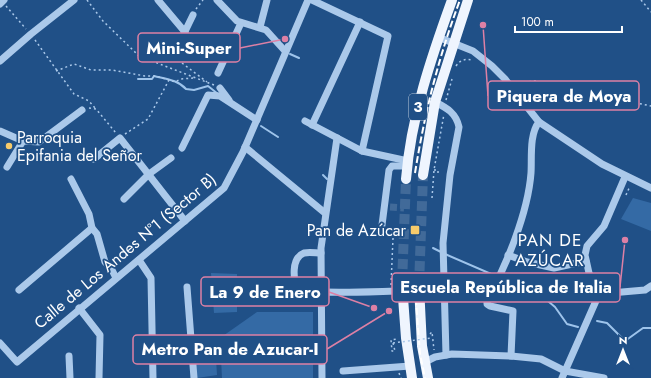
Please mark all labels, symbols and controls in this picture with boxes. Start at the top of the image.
scale bar [515,8,622,34]
text: 100 m [521,13,554,31]
callout: Mini-Super [138,33,240,62]
text: Mini-Super [146,36,232,60]
callout: Piquera de Moya [488,81,639,110]
text: Piquera de Moya [497,84,631,108]
road number: 3 [409,94,427,120]
place label: Parroquia Epifania del Señor [17,126,142,167]
marker: Parroquia Epifania del Señor [4,141,14,151]
street label: Calle de Los Andes N°1 (Sector B) [29,168,221,334]
place label: Pan de Azúcar [307,219,407,242]
marker: Pan de Azúcar [409,224,421,236]
district label: PAN DE AZÚCAR [515,228,585,272]
callout: Escuela República de Italia [392,273,620,302]
text: Escuela República de Italia [400,275,612,299]
callout: La 9 de Enero [201,277,329,306]
text: La 9 de Enero [209,280,321,304]
north arrow [603,330,643,370]
text: N [619,332,627,348]
callout: Metro Pan de Azucar-I [133,335,327,364]
text: Metro Pan de Azucar-I [141,337,319,361]

